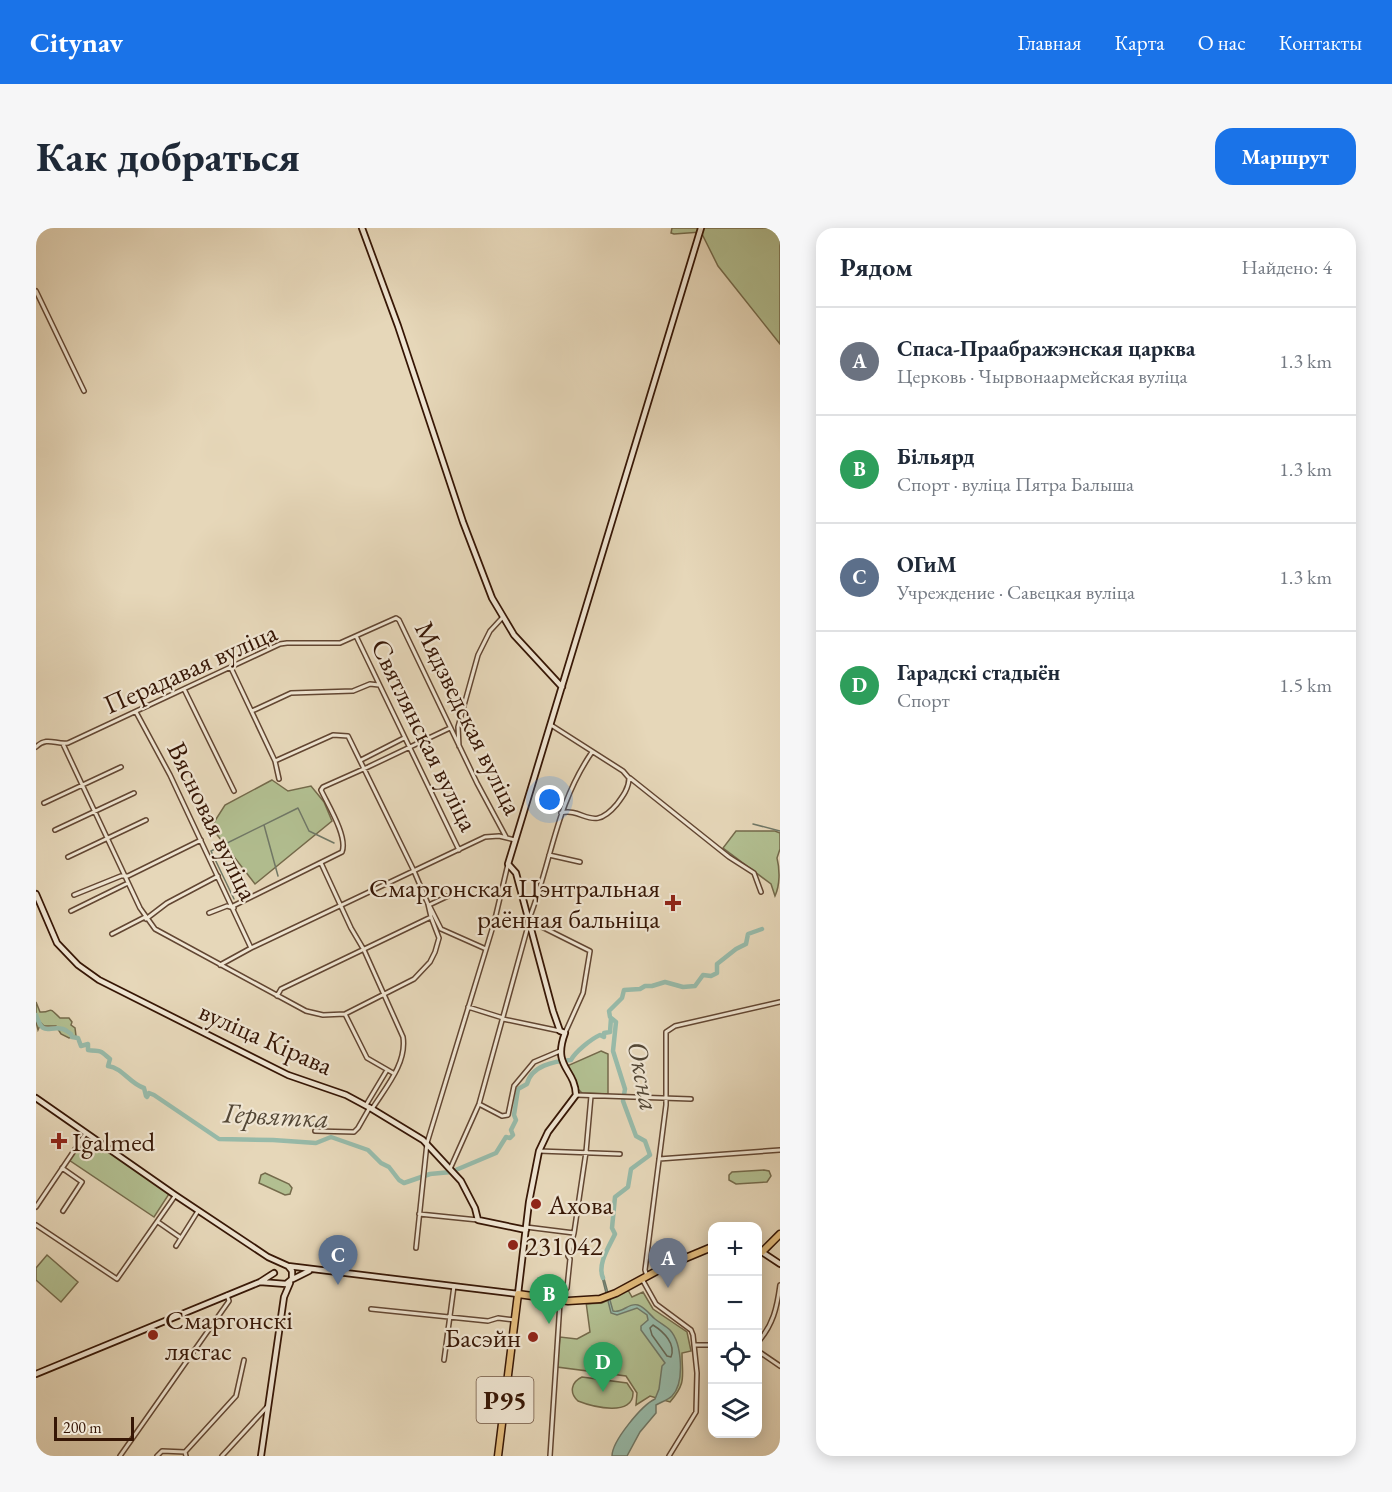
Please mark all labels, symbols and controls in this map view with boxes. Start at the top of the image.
text: Citynav [30,24,123,60]
text: Главная [1017,29,1081,56]
text: Карта [1114,29,1165,56]
text: О нас [1198,29,1246,56]
text: Контакты [1279,29,1362,56]
button: Маршрут [1215,128,1356,185]
text: Как добраться [36,129,300,184]
text: Рядом [840,250,913,284]
text: Найдено: 4 [1241,254,1332,280]
text: Спаса-Праабражэнская царква [897,334,1195,363]
text: A [852,348,867,374]
text: 1.3 km [1279,348,1332,374]
text: Церковь · Чырвонаармейская вуліца [897,363,1188,389]
text: Більярд [897,442,975,471]
text: B [853,456,866,482]
text: 1.3 km [1279,456,1332,482]
text: Спорт · вуліца Пятра Балыша [897,471,1134,497]
text: ОГиМ [897,550,957,579]
text: C [852,564,867,590]
text: 1.3 km [1279,564,1332,590]
text: Учреждение · Савецкая вуліца [897,579,1135,605]
street label: Перадавая вуліца [98,614,282,722]
street label: Мядзведская вуліца [407,615,531,821]
street label: Святлянская вуліца [363,633,487,837]
text: Гарадскі стадыён [897,658,1060,687]
text: D [852,672,867,698]
text: 1.5 km [1279,672,1332,698]
text: Спорт [897,687,950,713]
street label: Вясновая вуліца [160,736,267,906]
your location [535,785,564,814]
place label: Смаргонская Цэнтральная раённая бальніца [369,870,660,936]
marker: Смаргонская Цэнтральная раённая бальніца [664,894,682,912]
street label: вуліца Кірава [194,993,339,1083]
water label: Оксна [620,1038,668,1114]
water label: Гервятка [221,1094,330,1136]
place label: Igalmed [72,1124,155,1159]
marker: Igalmed [50,1132,68,1150]
place label: Ахова [547,1187,613,1222]
marker: Ахова [529,1197,543,1211]
map controls [708,1222,762,1438]
button: + [708,1222,762,1276]
place label: 231042 [525,1228,603,1263]
pin: C [318,1236,358,1285]
marker: 231042 [506,1238,520,1252]
pin: A [648,1238,688,1288]
pin: B [530,1274,568,1324]
button: − [708,1276,762,1330]
place label: Смаргонскі лясгас [165,1302,293,1368]
place label: Басэйн [444,1320,521,1355]
marker: Смаргонскі лясгас [146,1328,160,1342]
marker: Басэйн [526,1330,540,1344]
button: locate [708,1330,762,1384]
pin: D [584,1342,622,1392]
road number: Р95 [476,1377,534,1423]
button: layers [708,1384,762,1438]
scale bar [54,1414,134,1442]
text: 200 m [63,1417,102,1438]

